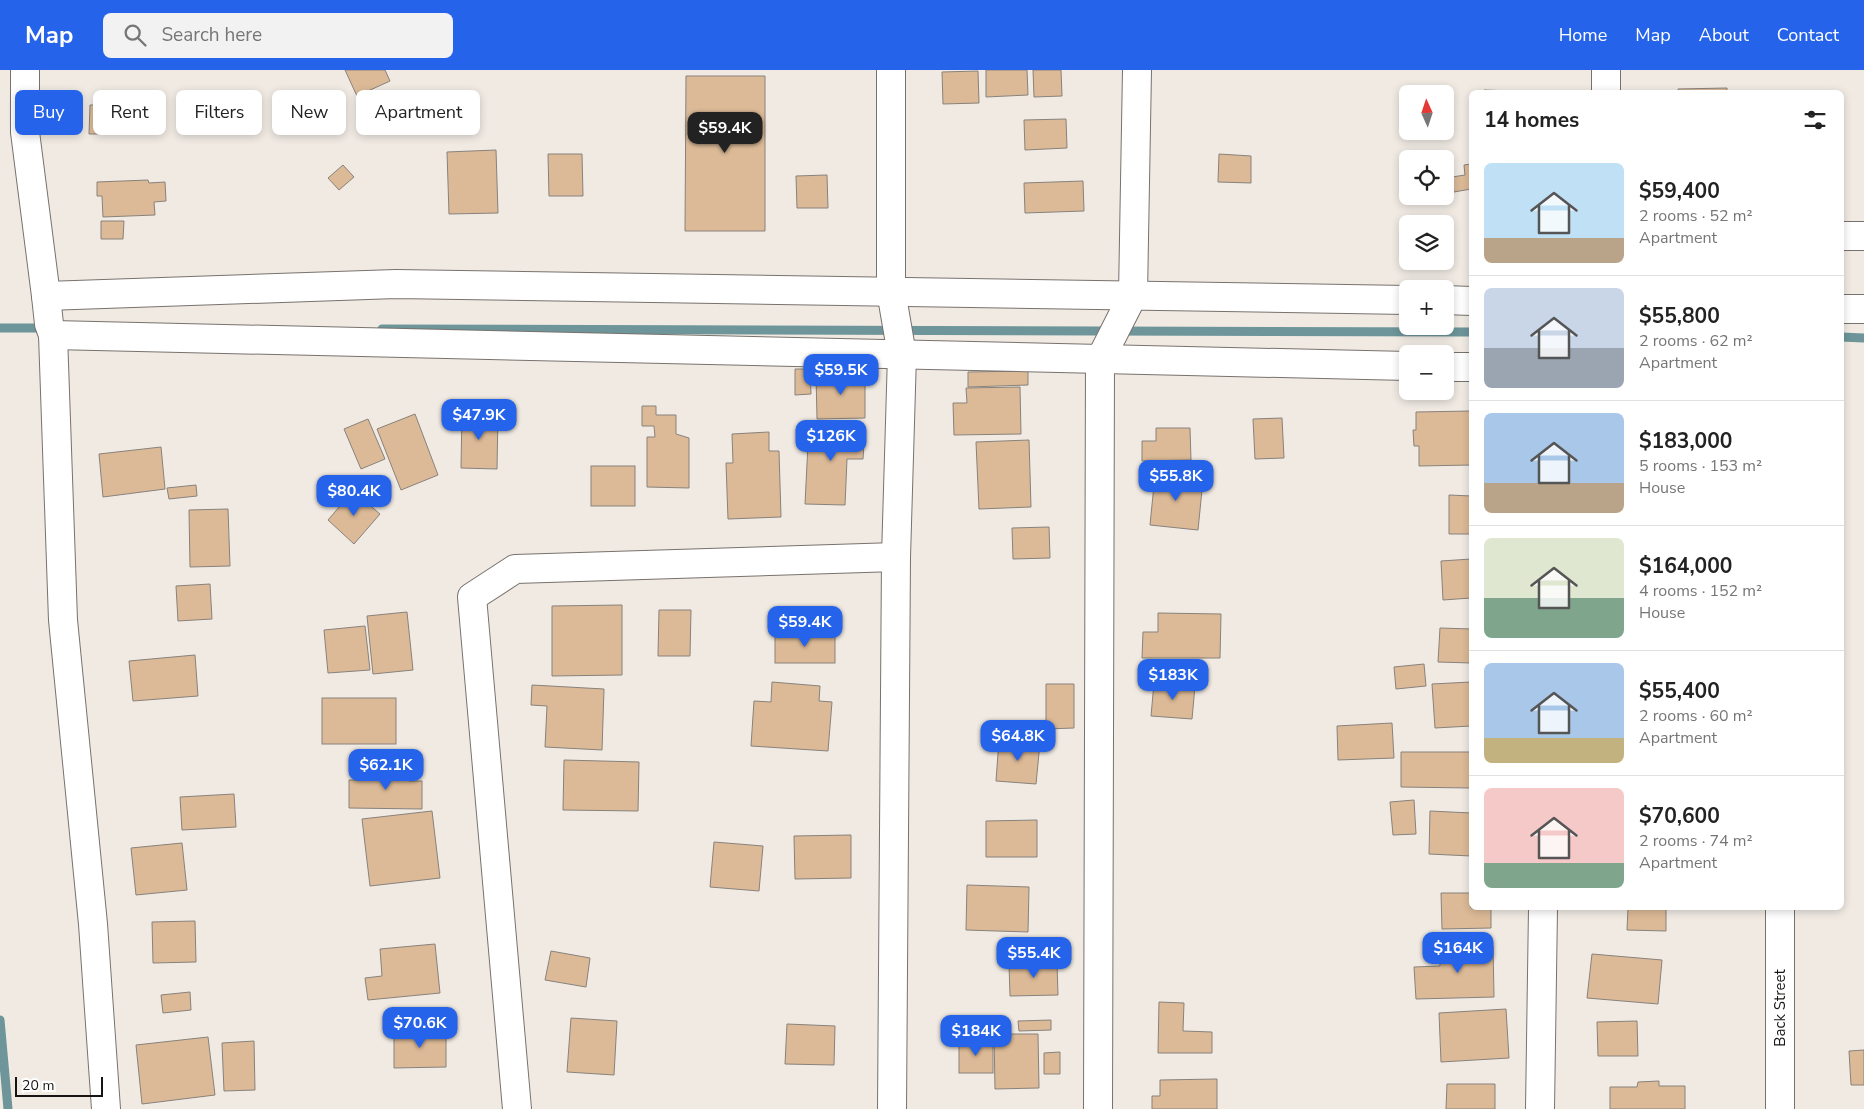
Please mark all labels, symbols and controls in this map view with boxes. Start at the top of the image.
search box [103,13,453,58]
text: Map [25,19,73,51]
icon: search [121,21,149,49]
text: Search here [161,22,262,48]
text: Home [1559,23,1607,47]
text: Map [1635,23,1671,47]
text: About [1699,23,1749,47]
text: Contact [1777,23,1839,47]
north arrow [1399,85,1454,140]
map controls [1399,85,1454,400]
chip: Buy [15,90,83,135]
chip: Rent [93,90,166,135]
chip: Filters [176,90,262,135]
chip: New [272,90,346,135]
chip: Apartment [356,90,480,135]
text: 14 homes [1484,106,1579,134]
icon: filters [1801,106,1829,134]
pin: $59.4K [684,112,766,154]
text: $59.4K [699,117,752,139]
button: locate [1399,150,1454,205]
text: $59,400 [1639,177,1720,205]
icon: home [1524,183,1584,243]
text: 2 rooms · 52 m² [1639,205,1752,227]
button: layers [1399,215,1454,270]
text: Apartment [1639,227,1717,249]
button: + [1399,280,1454,335]
text: $55,800 [1639,302,1720,330]
icon: home [1524,308,1584,368]
text: 2 rooms · 62 m² [1639,330,1752,352]
button: − [1399,345,1454,400]
text: Apartment [1639,352,1717,374]
pin: $59.5K [800,354,882,396]
text: $59.5K [815,359,868,381]
pin: $47.9K [438,398,520,441]
text: $47.9K [453,404,506,426]
pin: $126K [796,420,866,462]
text: $126K [806,425,856,447]
text: $183,000 [1639,427,1732,455]
icon: home [1524,433,1584,493]
text: 5 rooms · 153 m² [1639,455,1762,477]
pin: $55.8K [1135,460,1217,502]
text: $55.8K [1150,465,1203,487]
pin: $80.4K [313,474,395,517]
text: House [1639,477,1685,499]
text: $80.4K [328,480,381,502]
text: $164,000 [1639,552,1732,580]
icon: home [1524,558,1584,618]
text: 4 rooms · 152 m² [1639,580,1762,602]
text: House [1639,602,1685,624]
pin: $59.4K [764,606,846,648]
text: $59.4K [779,611,832,633]
pin: $183K [1138,658,1208,701]
text: $183K [1148,664,1198,686]
text: $55,400 [1639,677,1720,705]
icon: home [1524,683,1584,743]
text: 2 rooms · 60 m² [1639,705,1752,727]
pin: $64.8K [977,720,1059,762]
text: $64.8K [992,725,1045,747]
text: Apartment [1639,727,1717,749]
pin: $62.1K [345,748,427,791]
text: $62.1K [360,754,413,776]
text: $70,600 [1639,802,1720,830]
icon: home [1524,808,1584,868]
text: 2 rooms · 74 m² [1639,830,1752,852]
text: Apartment [1639,852,1717,874]
pin: $164K [1423,932,1493,974]
pin: $55.4K [993,936,1075,979]
text: $164K [1433,937,1483,959]
text: $55.4K [1008,942,1061,964]
street label: Back Street [1770,969,1790,1047]
pin: $70.6K [379,1006,461,1049]
text: $70.6K [394,1012,447,1034]
pin: $184K [941,1014,1011,1057]
text: $184K [951,1020,1001,1042]
scale bar [15,1074,102,1097]
text: 20 m [22,1076,54,1095]

